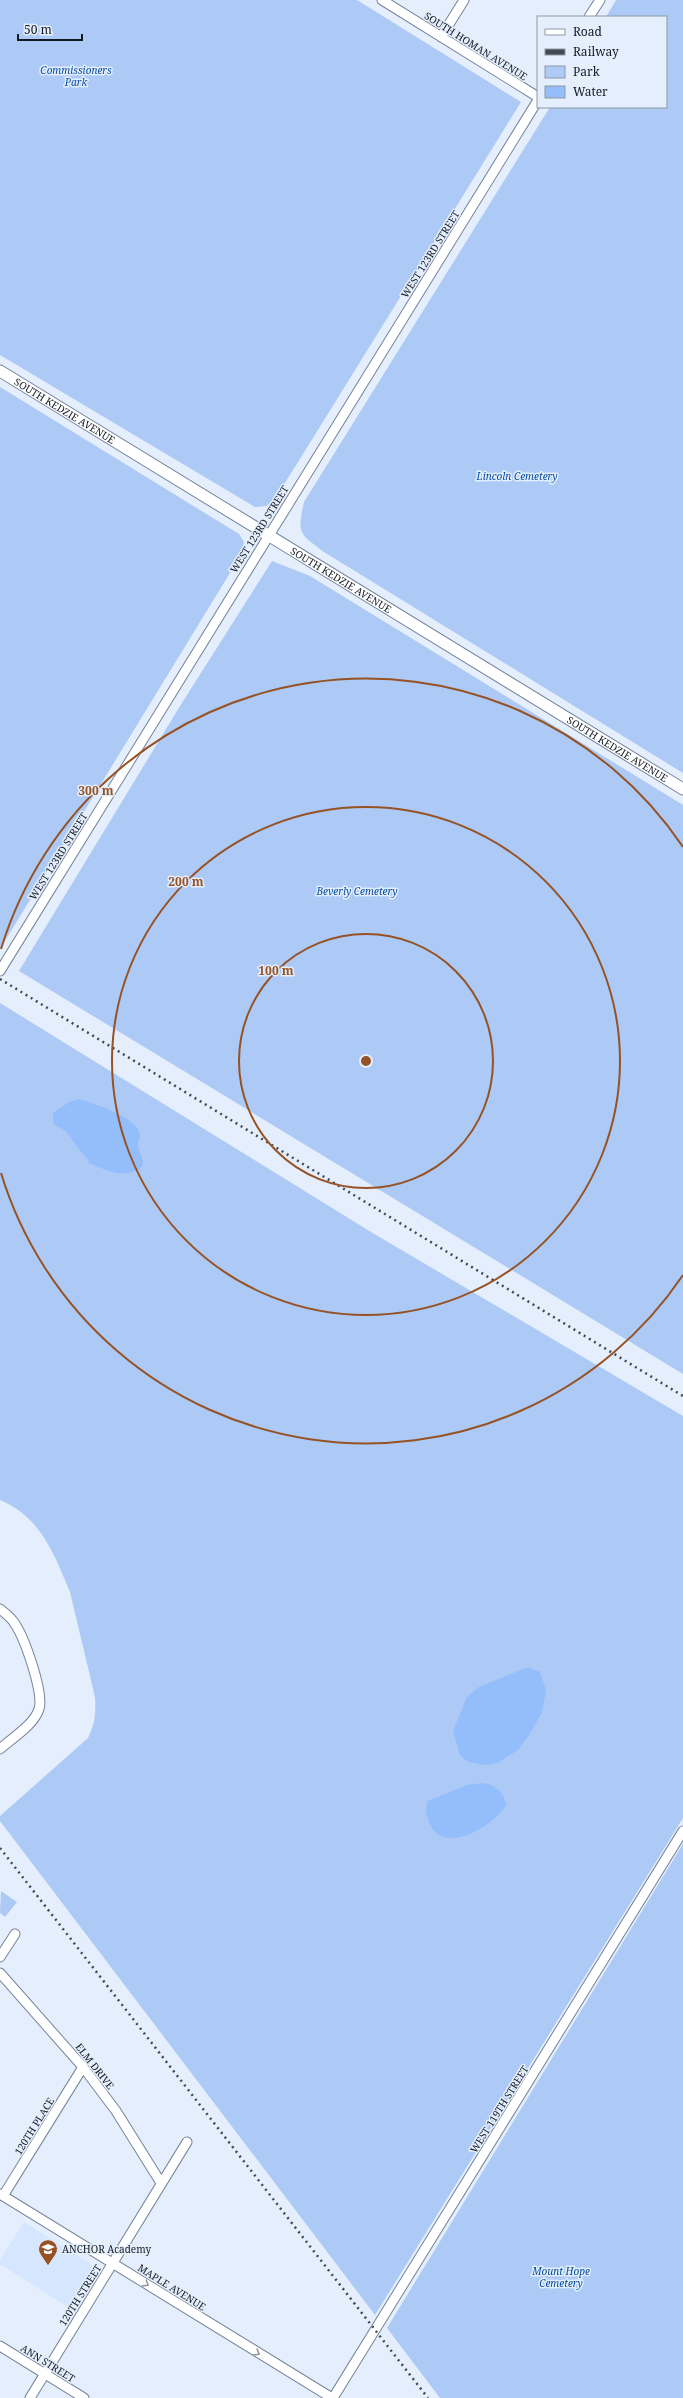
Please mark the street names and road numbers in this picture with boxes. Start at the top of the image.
street label: SOUTH HOMAN AVENUE [422,9,530,83]
street label: WEST 123RD STREET [397,208,463,300]
street label: SOUTH KEDZIE AVENUE [12,374,118,447]
street label: WEST 123RD STREET [226,483,292,575]
street label: SOUTH KEDZIE AVENUE [288,544,394,616]
street label: SOUTH KEDZIE AVENUE [564,713,671,785]
street label: WEST 123RD STREET [25,810,91,902]
street label: ELM DRIVE [73,2040,117,2092]
street label: WEST 119TH STREET [466,2063,532,2155]
street label: 120TH PLACE [11,2095,57,2157]
street label: MAPLE AVENUE [135,2260,209,2314]
street label: 120TH STREET [56,2262,104,2328]
street label: ANN STREET [18,2341,78,2385]

